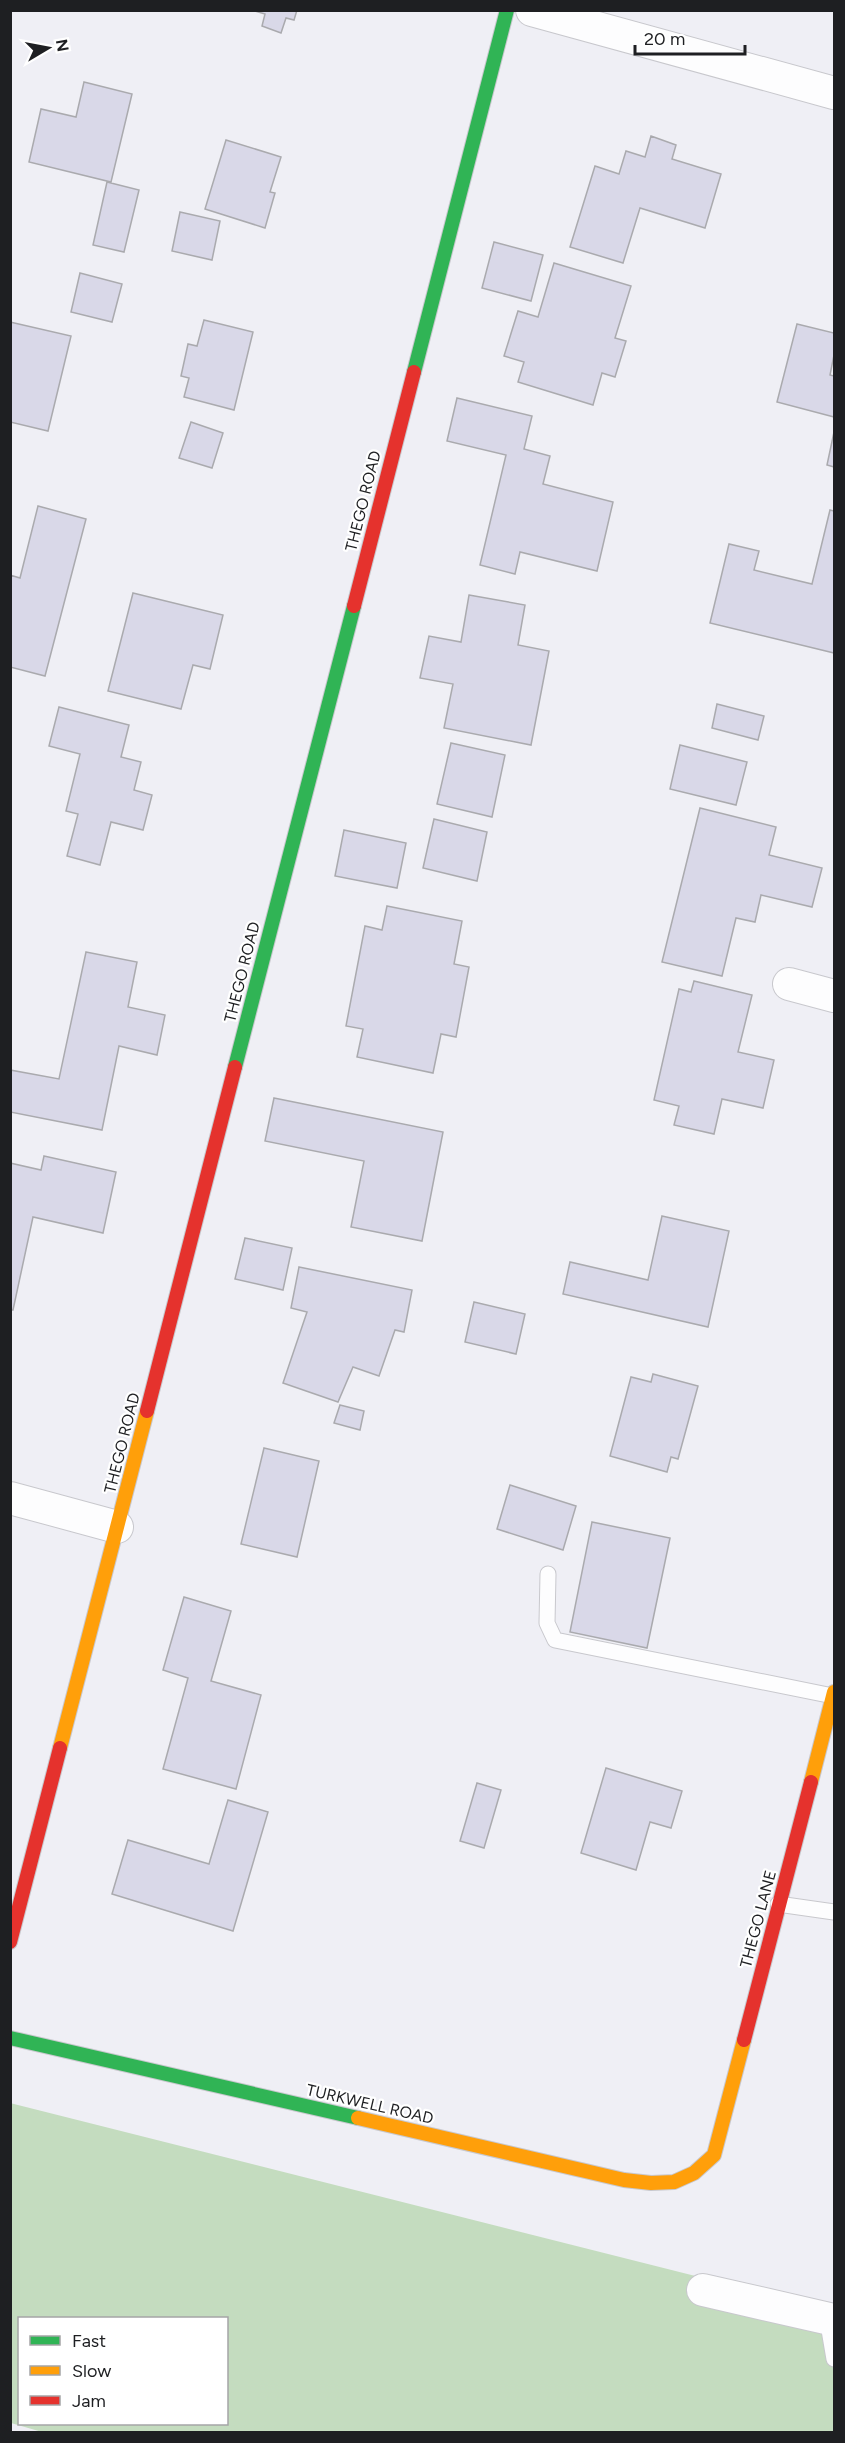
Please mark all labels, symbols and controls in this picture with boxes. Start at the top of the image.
north arrow [18,18,78,78]
scale bar [635,18,744,56]
text: 20 m [644,28,685,50]
text: N [52,38,73,53]
street label: THEGO ROAD [341,449,385,553]
street label: THEGO ROAD [220,920,264,1024]
street label: THEGO ROAD [100,1391,144,1495]
street label: THEGO LANE [736,1868,780,1970]
street label: TURKWELL ROAD [305,2080,435,2128]
legend [18,2317,228,2425]
text: Fast [72,2330,106,2352]
text: Slow [72,2360,111,2382]
text: Jam [72,2390,106,2412]

